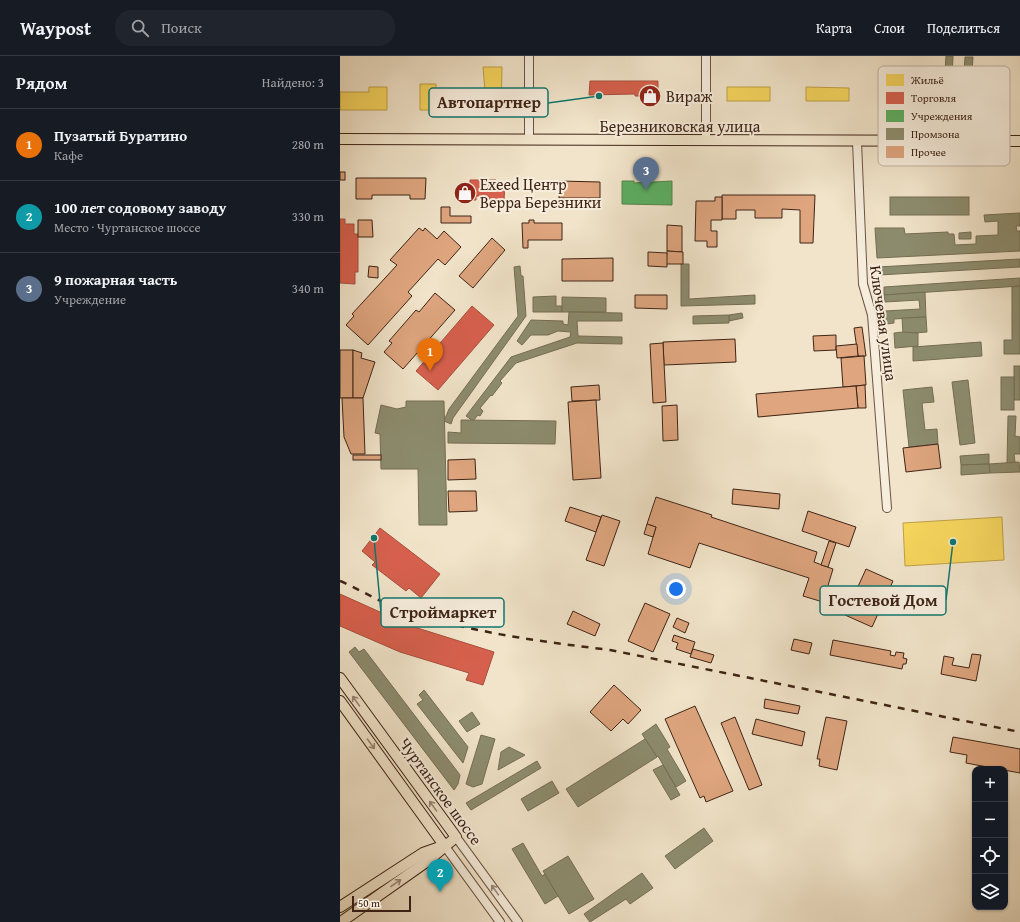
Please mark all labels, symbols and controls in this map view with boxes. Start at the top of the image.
search box [115,10,395,46]
text: Waypost [20,14,91,42]
icon: search [129,17,151,39]
text: Поиск [161,17,202,38]
text: Карта [816,18,852,38]
text: Слои [874,18,905,38]
text: Поделиться [927,18,1000,38]
legend [878,66,1010,166]
text: Рядом [16,70,67,95]
text: Жильё [910,72,944,88]
text: Найдено: 3 [262,73,324,92]
shop icon: Вираж [637,83,663,109]
place label: Вираж [666,84,713,108]
callout: Автопартнер [429,88,548,117]
text: Автопартнер [437,89,541,114]
text: Торговля [911,90,956,106]
text: Учреждения [911,108,973,124]
street label: Березниковская улица [600,114,761,138]
text: Пузатый Буратино [54,125,187,146]
text: Промзона [911,126,960,142]
text: 1 [26,135,32,154]
text: 280 m [292,135,324,154]
text: Прочее [911,144,946,160]
text: Кафе [54,146,83,165]
pin: 3 [633,157,659,190]
place label: Exeed Центр Верра Березники [480,172,602,214]
shop icon: Exeed Центр Верра Березники [452,180,478,206]
text: 100 лет содовому заводу [54,197,226,218]
text: 2 [26,207,32,226]
text: 330 m [292,207,324,226]
text: Место · Чуртанское шоссе [54,218,201,237]
street label: Ключевая улица [864,264,904,383]
text: 9 пожарная часть [54,269,177,290]
text: 3 [26,279,32,298]
text: 340 m [292,279,324,298]
text: Учреждение [54,290,126,309]
pin: 1 [417,338,443,371]
your location [666,579,686,599]
callout: Гостевой Дом [820,586,946,615]
text: Гостевой Дом [828,587,938,612]
callout: Строймаркет [381,598,504,627]
text: Строймаркет [390,599,497,624]
one-way arrow [352,695,360,706]
street label: Чуртанское шоссе [394,732,488,850]
one-way arrow [367,738,375,749]
map controls [972,766,1008,910]
button: + [972,766,1008,802]
one-way arrow [429,800,437,811]
button: − [972,802,1008,838]
button: locate [972,838,1008,874]
pin: 2 [427,859,453,892]
button: layers [972,874,1008,910]
one-way arrow [390,879,401,887]
one-way arrow [491,885,499,896]
scale bar [352,894,411,913]
text: 50 m [358,895,380,911]

